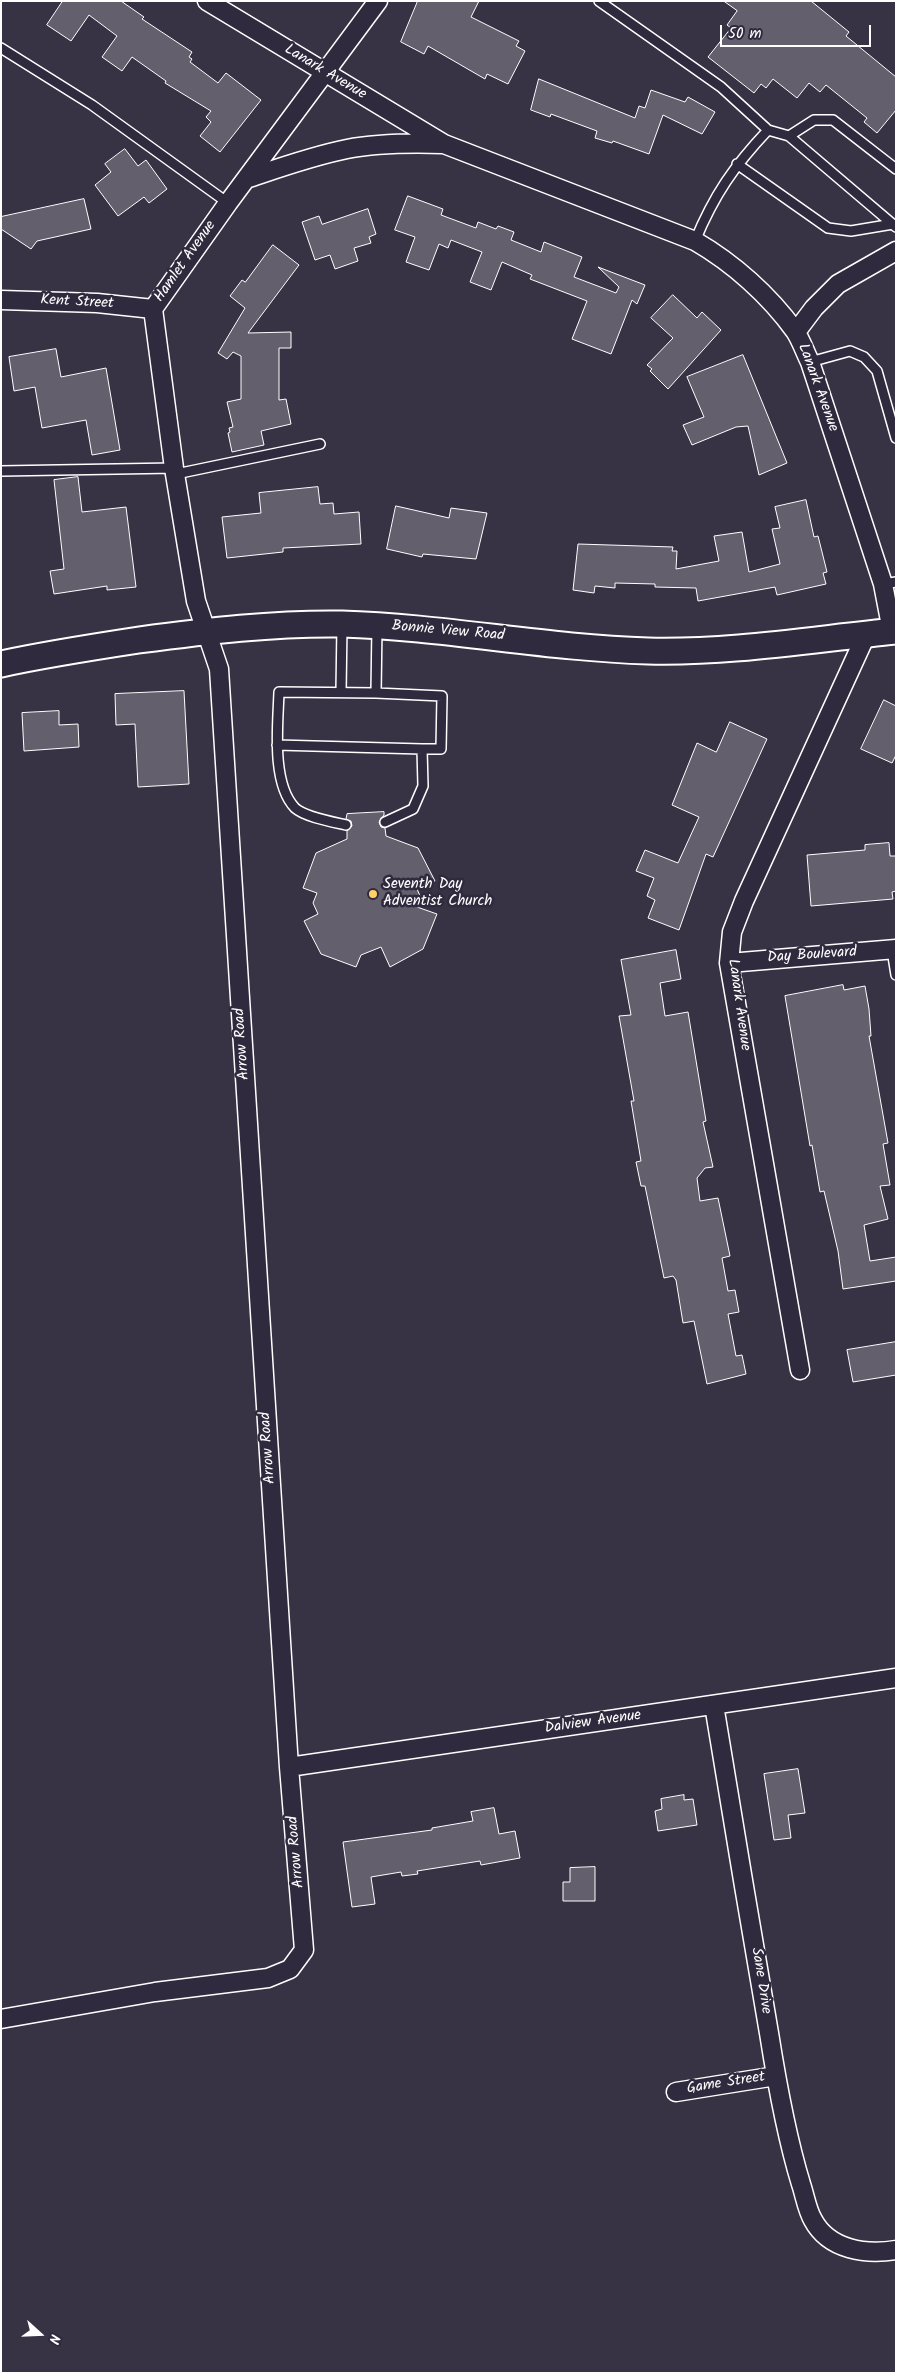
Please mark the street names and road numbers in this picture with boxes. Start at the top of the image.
street label: Lanark Avenue [281,41,369,105]
street label: Hamlet Avenue [151,218,221,306]
street label: Kent Street [40,292,114,314]
street label: Lanark Avenue [793,341,841,435]
street label: Bonnie View Road [391,618,505,646]
street label: Day Boulevard [767,944,857,968]
street label: Lanark Avenue [723,958,753,1052]
street label: Arrow Road [232,1007,254,1081]
street label: Arrow Road [258,1411,280,1485]
street label: Dalview Avenue [544,1707,642,1739]
street label: Arrow Road [285,1815,309,1889]
street label: Sane Drive [746,1946,774,2016]
street label: Game Street [686,2069,766,2099]

